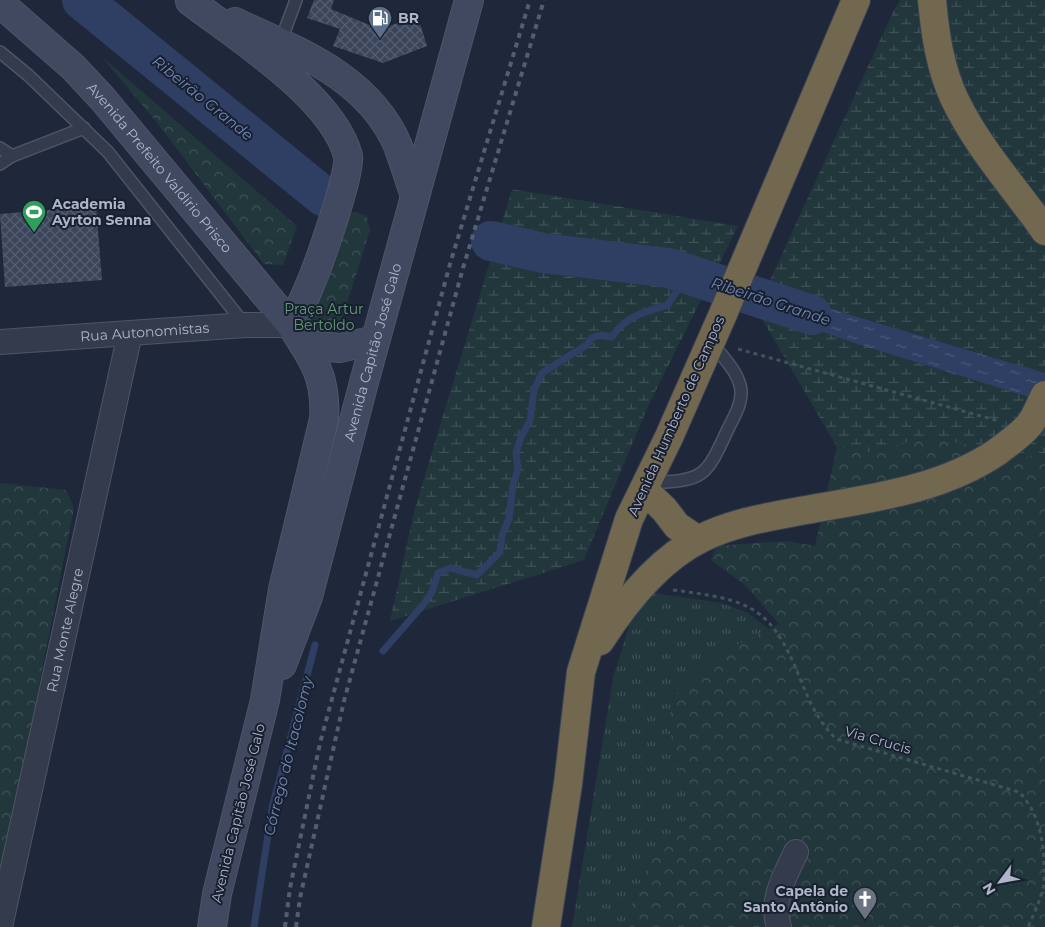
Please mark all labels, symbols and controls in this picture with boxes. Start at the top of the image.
fuel station icon: BR [367,5,393,39]
place label: BR [398,9,419,27]
water label: Ribeirão Grande [149,51,257,145]
street label: Avenida Prefeito Valdírio Prisco [83,79,236,257]
place label: Academia Ayrton Senna [51,195,151,229]
sports icon: Academia Ayrton Senna [21,199,47,233]
street label: Avenida Capitão José Galo [340,261,405,443]
water label: Ribeirão Grande [709,273,833,329]
park label: Praça Artur Bertoldo [284,300,364,334]
street label: Avenida Humberto de Campos [624,313,728,519]
street label: Rua Autonomistas [80,318,210,345]
street label: Rua Monte Alegre [43,566,87,694]
water label: Córrego do Itacolomy [259,674,317,837]
street label: Avenida Capitão José Galo [207,721,269,904]
street label: Via Crucis [843,722,914,758]
north arrow [975,857,1025,907]
text: N [978,879,1000,898]
place label: Capela de Santo Antônio [743,882,848,916]
church icon: Capela de Santo Antônio [852,886,878,920]

